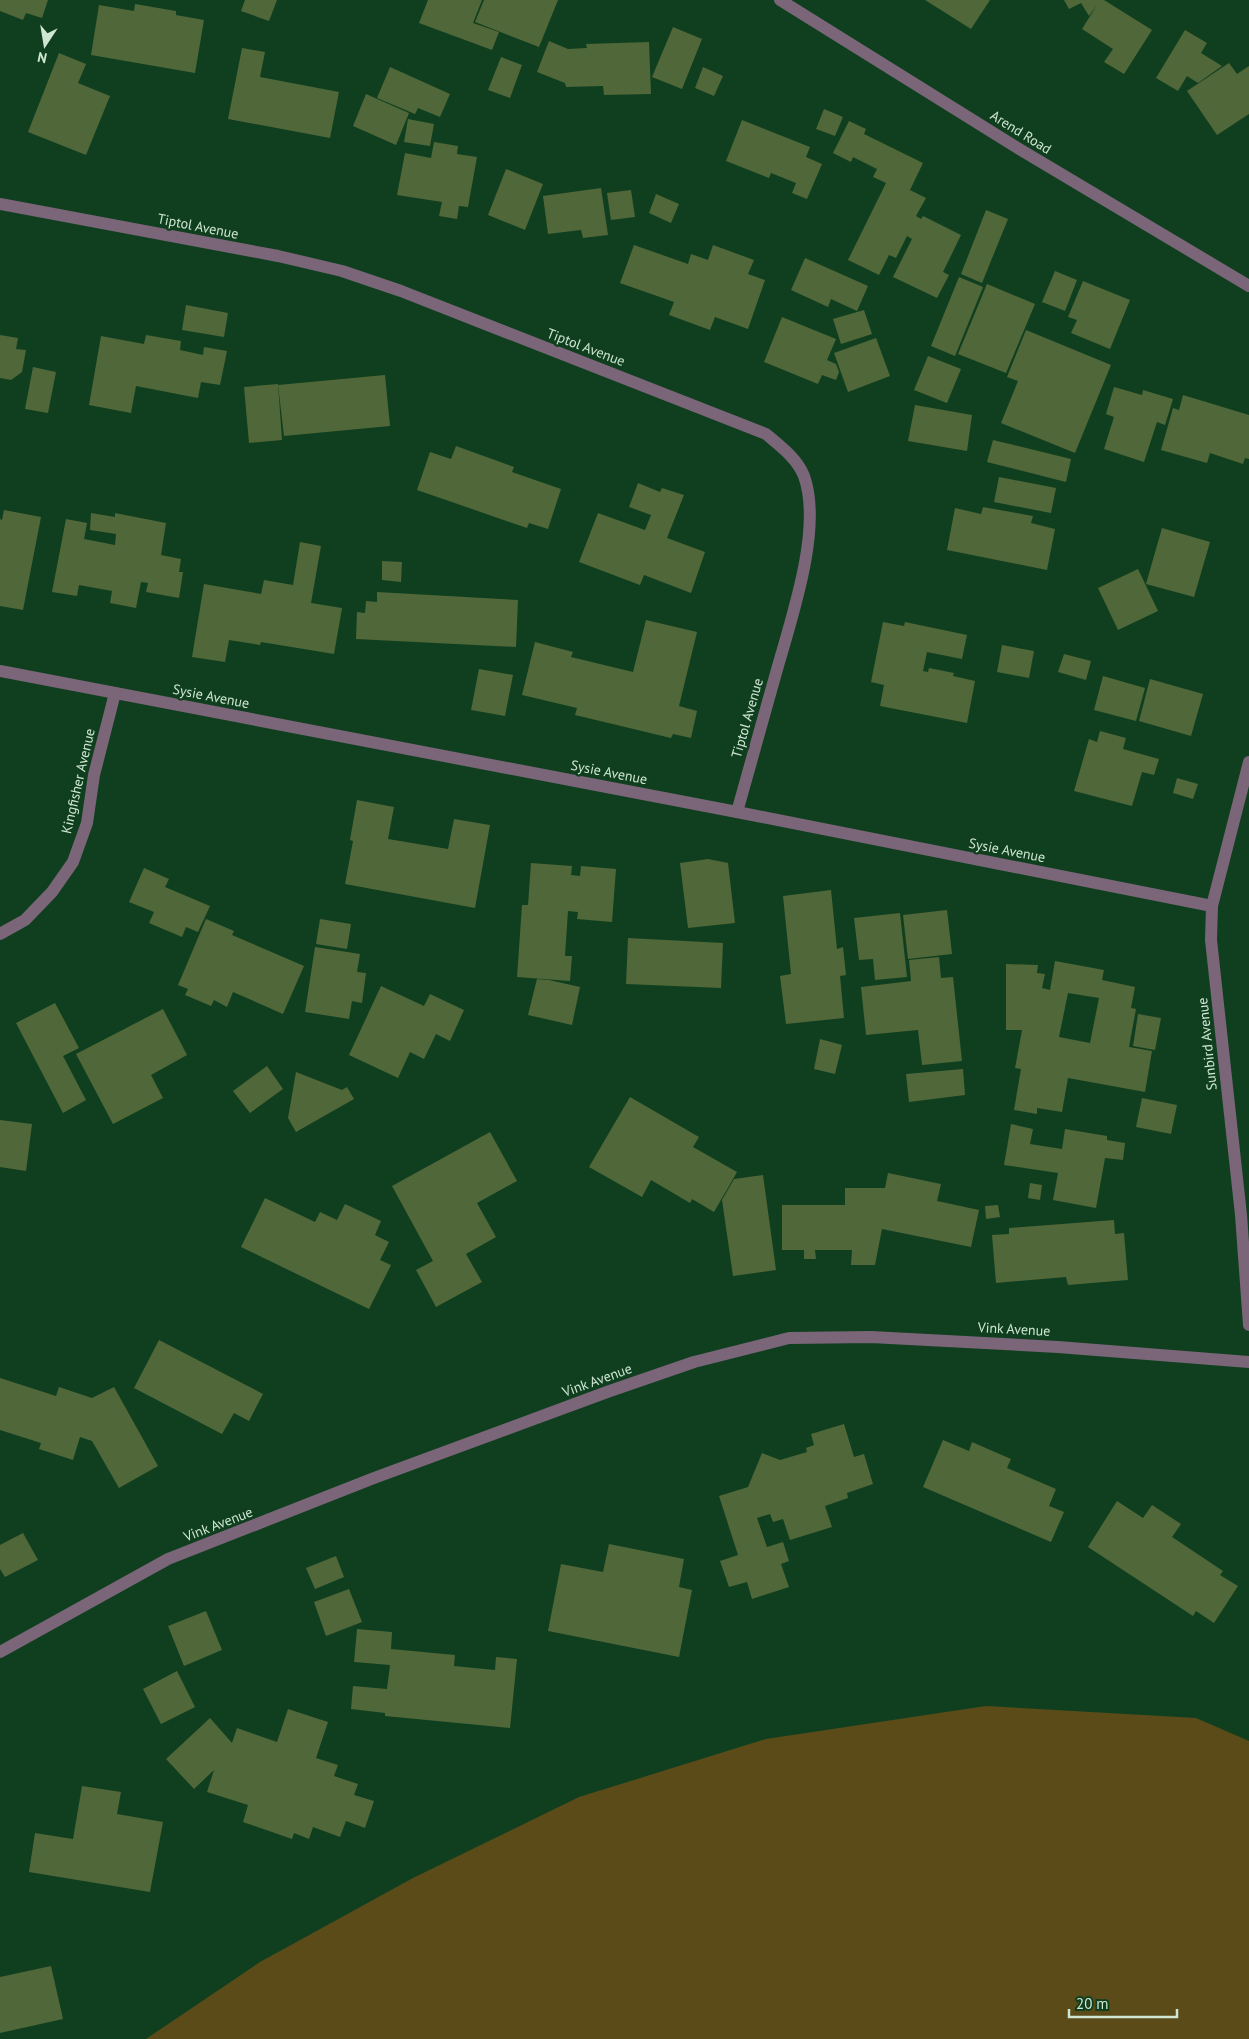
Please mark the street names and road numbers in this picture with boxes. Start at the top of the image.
street label: Arend Road [987,106,1055,158]
street label: Tiptol Avenue [156,209,240,243]
street label: Tiptol Avenue [544,324,628,370]
street label: Tiptol Avenue [727,676,767,760]
street label: Sysie Avenue [171,680,251,712]
street label: Kingfisher Avenue [57,727,99,835]
street label: Sysie Avenue [569,756,649,788]
street label: Sysie Avenue [967,834,1047,866]
street label: Sunbird Avenue [1193,997,1221,1091]
street label: Vink Avenue [976,1318,1051,1340]
street label: Vink Avenue [559,1359,634,1401]
street label: Vink Avenue [180,1503,255,1546]

